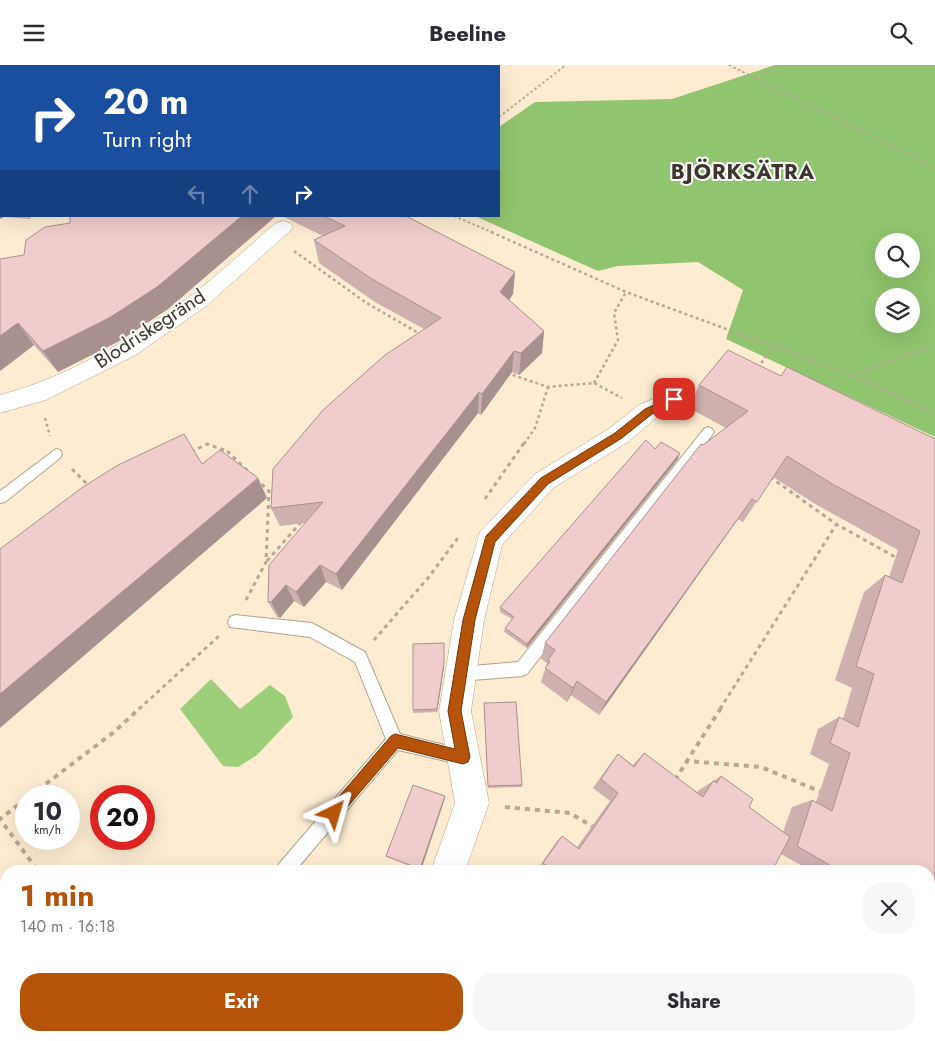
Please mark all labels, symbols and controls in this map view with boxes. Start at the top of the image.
text: Beeline [429,17,506,49]
icon: menu [20,19,48,47]
icon: search [887,19,915,47]
text: 20 m [103,77,188,127]
icon: right [20,85,85,150]
text: Turn right [103,123,191,155]
district label: BJÖRKSÄTRA [671,157,815,187]
icon: left [183,180,211,208]
icon: ahead [236,180,264,208]
icon: right [289,180,317,208]
map controls [875,233,920,333]
button: search [875,233,920,278]
street label: Blodriskegränd [89,282,211,376]
button: layers [875,288,920,333]
pin [653,378,695,420]
icon: arrive [660,385,688,413]
speed limit sign: 20 [90,785,155,850]
position arrow [307,786,359,838]
text: 10 [33,793,62,829]
text: km/h [34,821,61,839]
text: 1 min [20,874,94,917]
button: close [863,882,915,934]
text: 140 m · 16:18 [20,915,115,938]
button: Exit [20,973,463,1031]
button: Share [473,973,915,1031]

